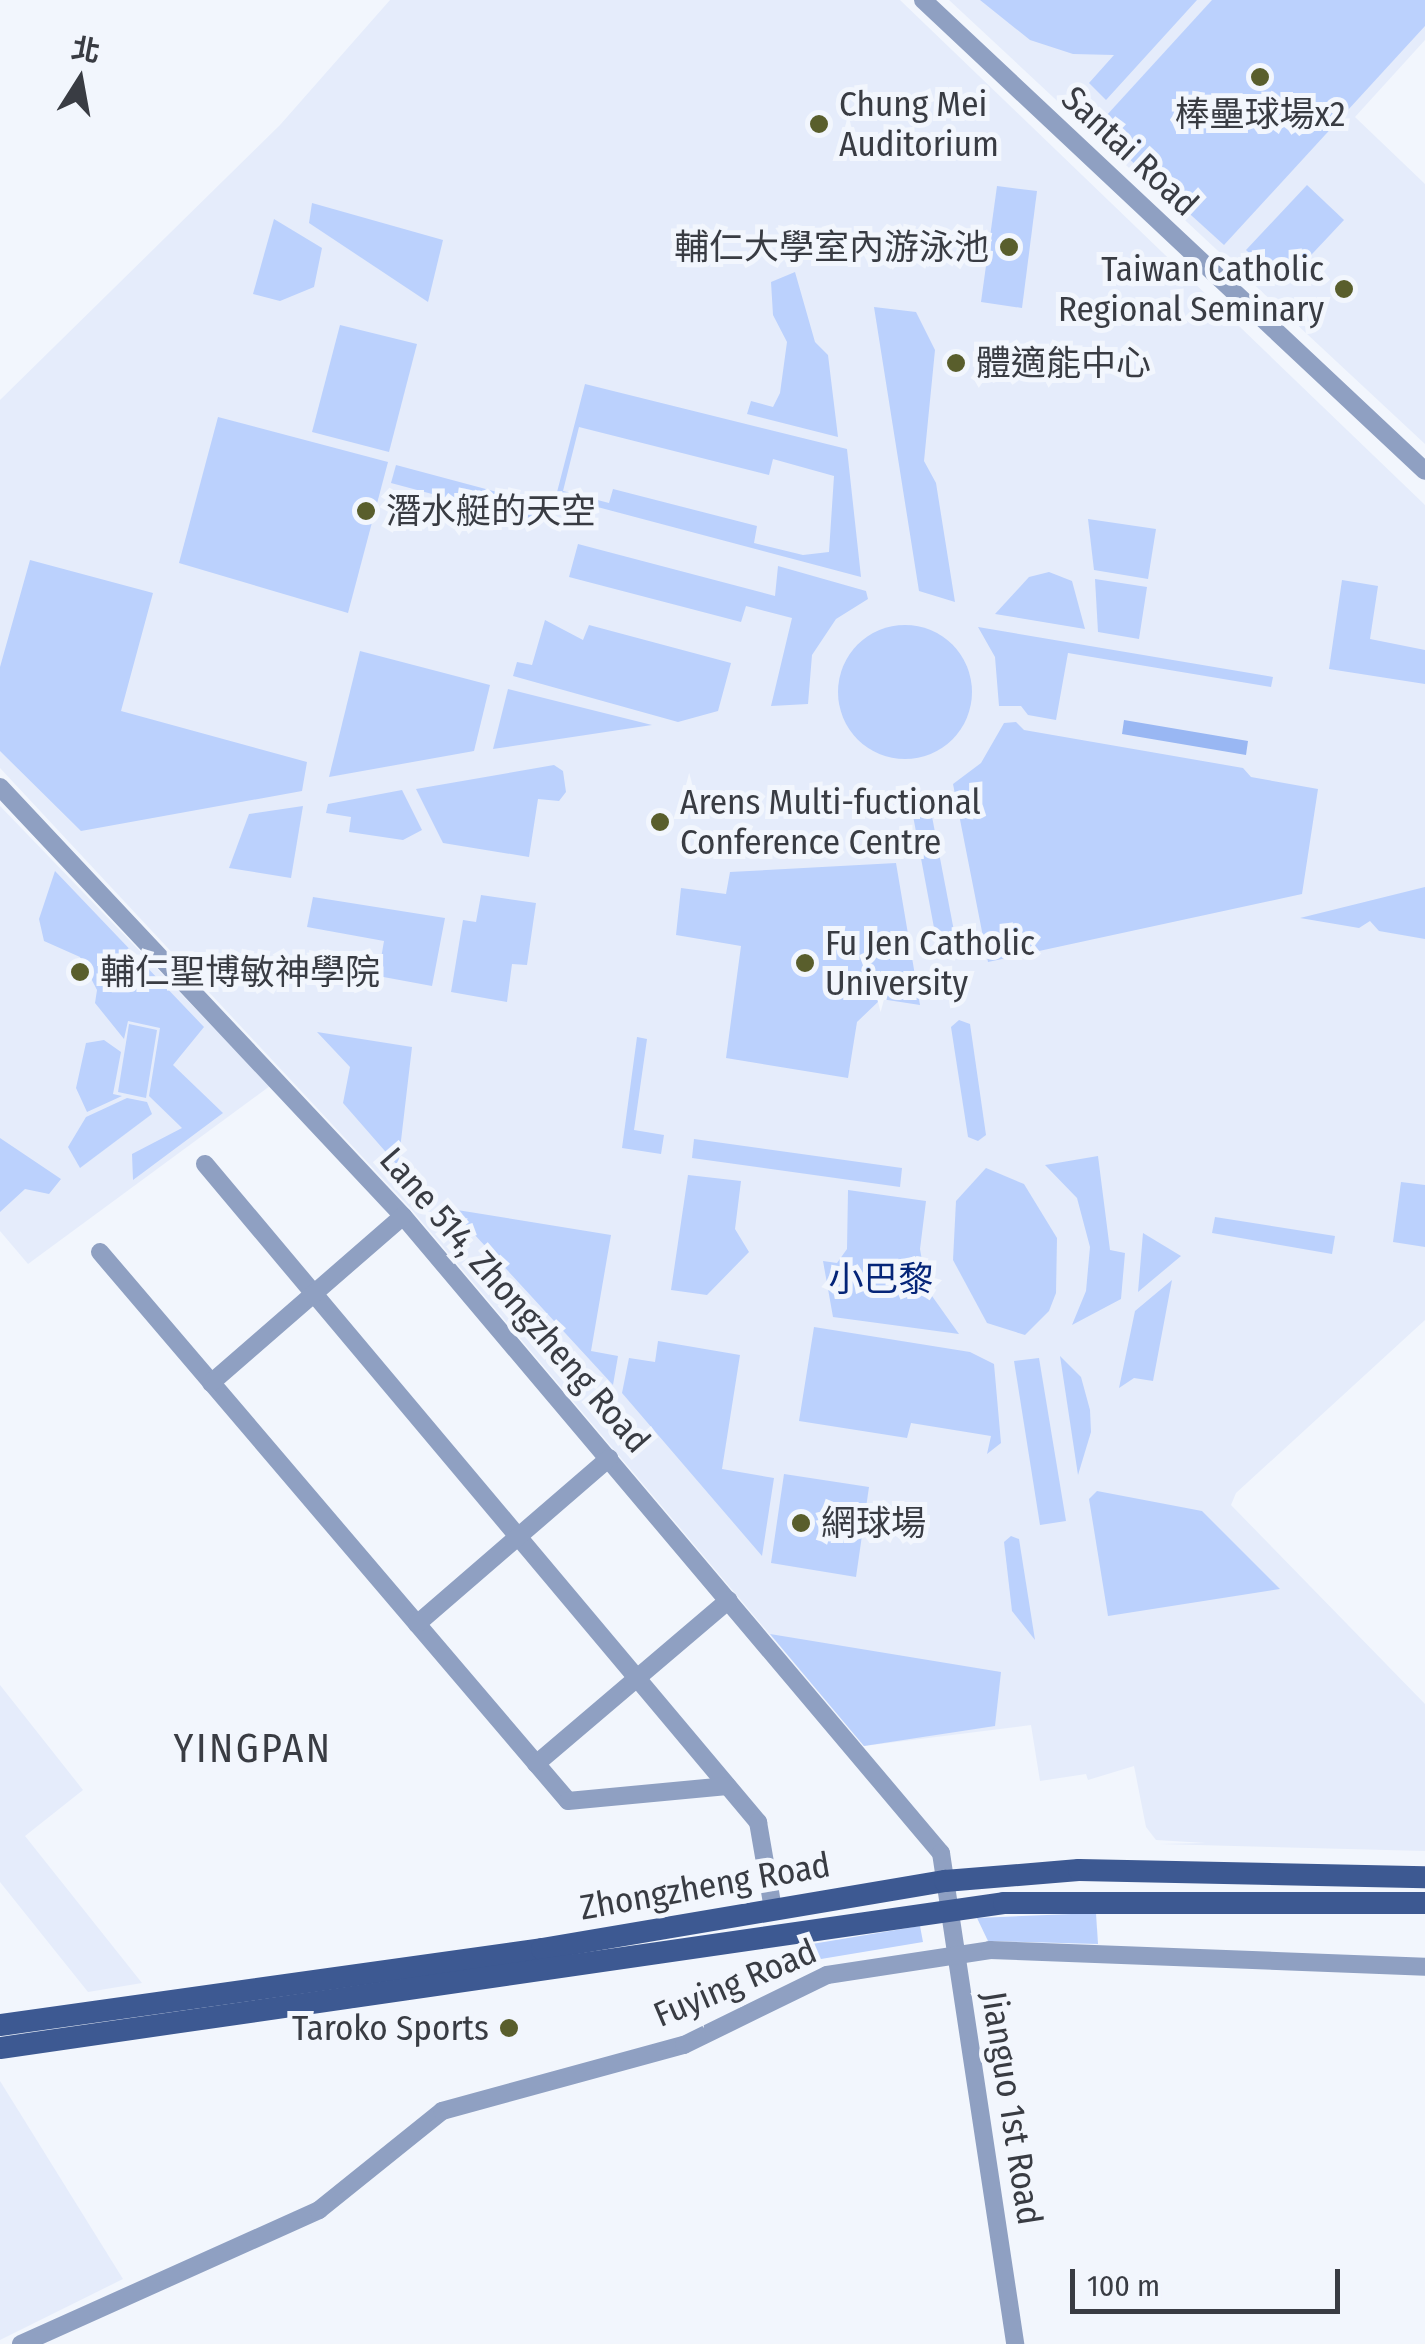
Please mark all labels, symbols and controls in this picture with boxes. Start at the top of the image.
north arrow [30,30,130,130]
text: 北 [69,31,103,69]
marker: 棒壘球場x2 [1249,66,1271,88]
street label: Santai Road [1053,77,1207,225]
place label: Chung Mei Auditorium [839,83,999,165]
place label: 棒壘球場x2 [1175,93,1345,135]
marker: Chung Mei Auditorium [808,113,830,135]
place label: 輔仁大學室內游泳池 [674,226,989,268]
marker: 輔仁大學室內游泳池 [998,236,1020,258]
place label: Taiwan Catholic Regional Seminary [1058,248,1324,330]
marker: Taiwan Catholic Regional Seminary [1333,278,1355,300]
place label: 體適能中心 [976,342,1151,384]
marker: 體適能中心 [945,352,967,374]
place label: 潛水艇的天空 [386,490,596,532]
marker: 潛水艇的天空 [355,500,377,522]
place label: Arens Multi-fuctional Conference Centre [680,781,981,863]
marker: Arens Multi-fuctional Conference Centre [649,811,671,833]
place label: Fu Jen Catholic University [825,922,1035,1004]
place label: 輔仁聖博敏神學院 [100,951,380,993]
marker: Fu Jen Catholic University [794,952,816,974]
marker: 輔仁聖博敏神學院 [69,961,91,983]
street label: Lane 514, Zhongzheng Road [371,1139,659,1461]
park label: 小巴黎 [829,1258,933,1300]
place label: 網球場 [821,1502,926,1544]
marker: 網球場 [790,1512,812,1534]
district label: YINGPAN [174,1725,332,1773]
street label: Zhongzheng Road [577,1843,833,1929]
street label: Fuying Road [647,1930,823,2036]
street label: Jianguo 1st Road [973,1988,1051,2228]
place label: Taroko Sports [292,2007,489,2049]
marker: Taroko Sports [498,2017,520,2039]
scale bar [1075,2249,1345,2311]
text: 100 m [1087,2268,1160,2304]

